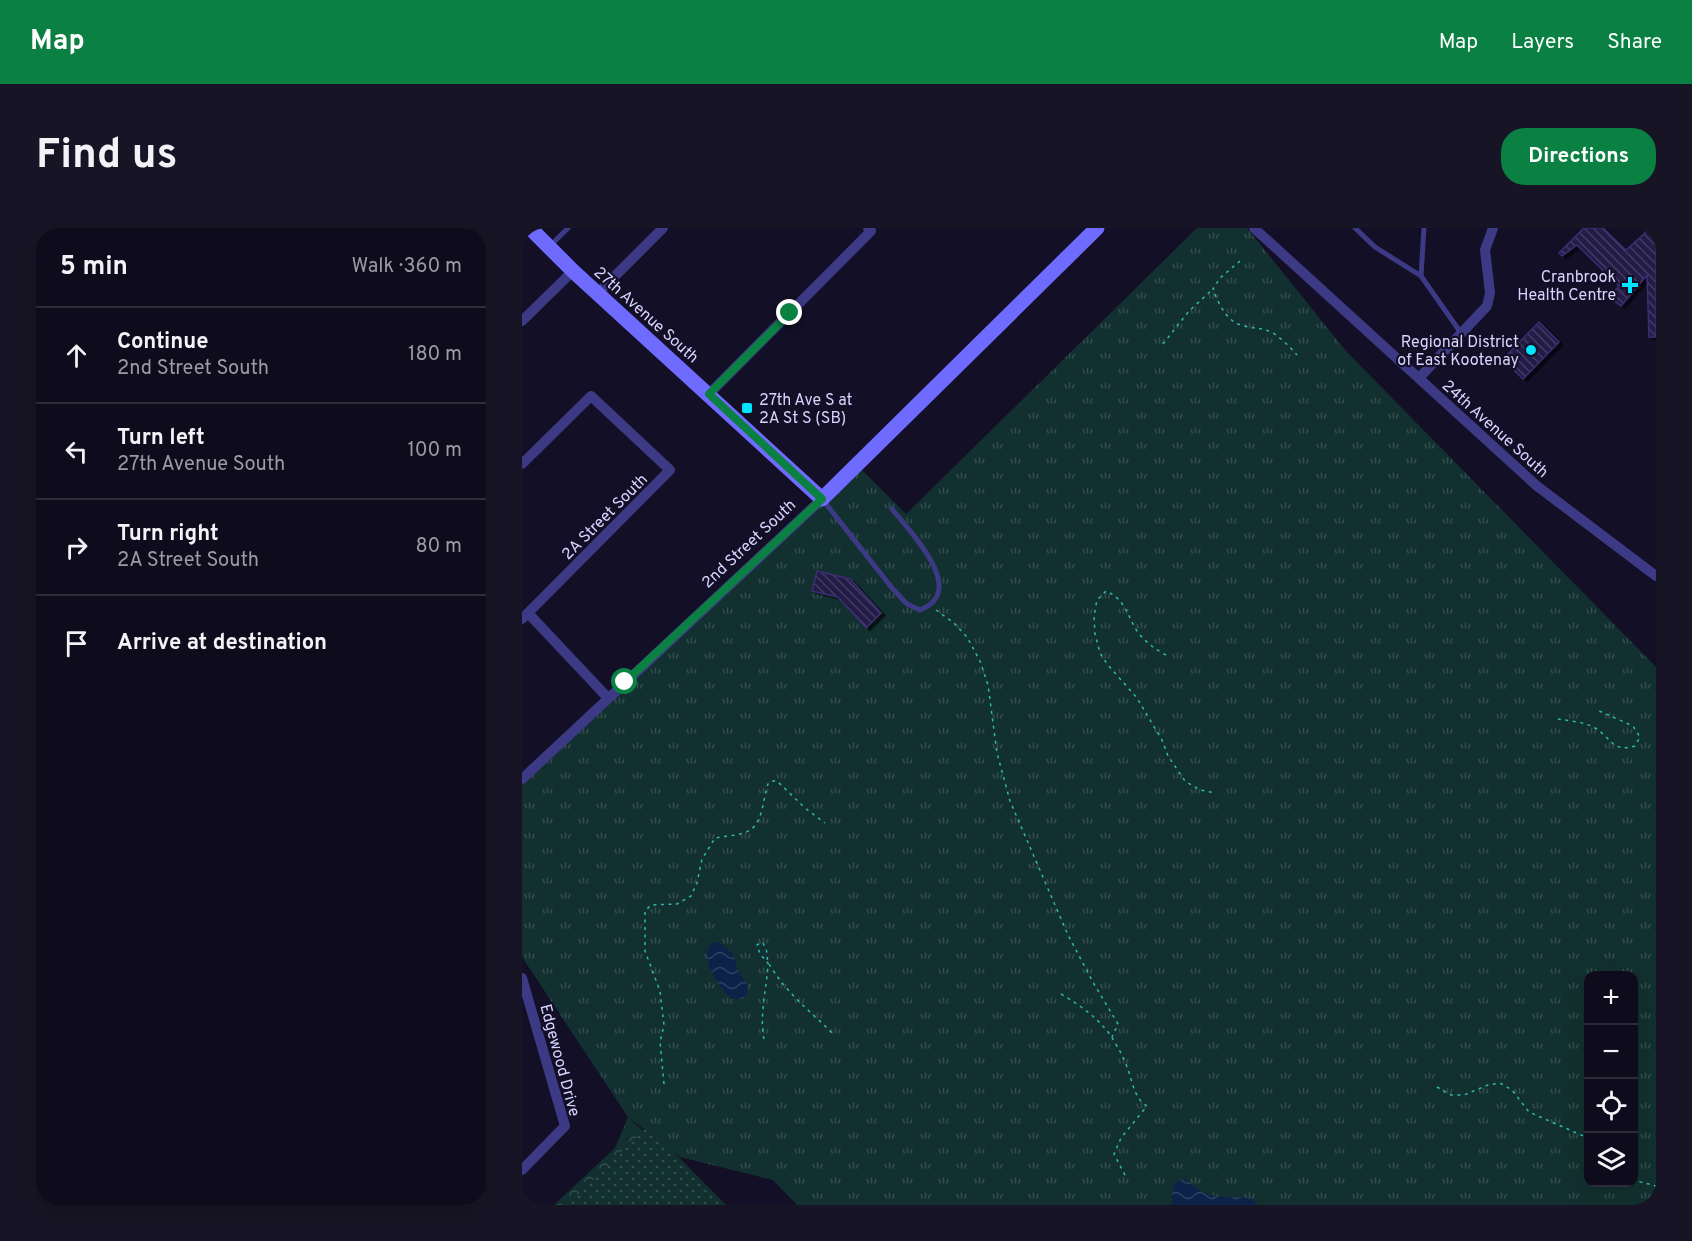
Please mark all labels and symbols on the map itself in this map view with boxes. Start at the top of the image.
street label: 27th Avenue South [589,263,702,368]
place label: Cranbrook Health Centre [1517,268,1616,306]
marker: Cranbrook Health Centre [1621,276,1639,294]
route end [776,299,802,325]
place label: Regional District of East Kootenay [1397,333,1519,371]
marker: Regional District of East Kootenay [1524,343,1538,357]
street label: 24th Avenue South [1437,376,1552,483]
place label: 27th Ave S at 2A St S (SB) [759,391,852,429]
marker: 27th Ave S at 2A St S (SB) [740,401,754,415]
street label: 2A Street South [558,470,653,565]
street label: 2nd Street South [698,496,801,593]
route start [611,668,637,694]
street label: Edgewood Drive [534,1002,584,1119]

